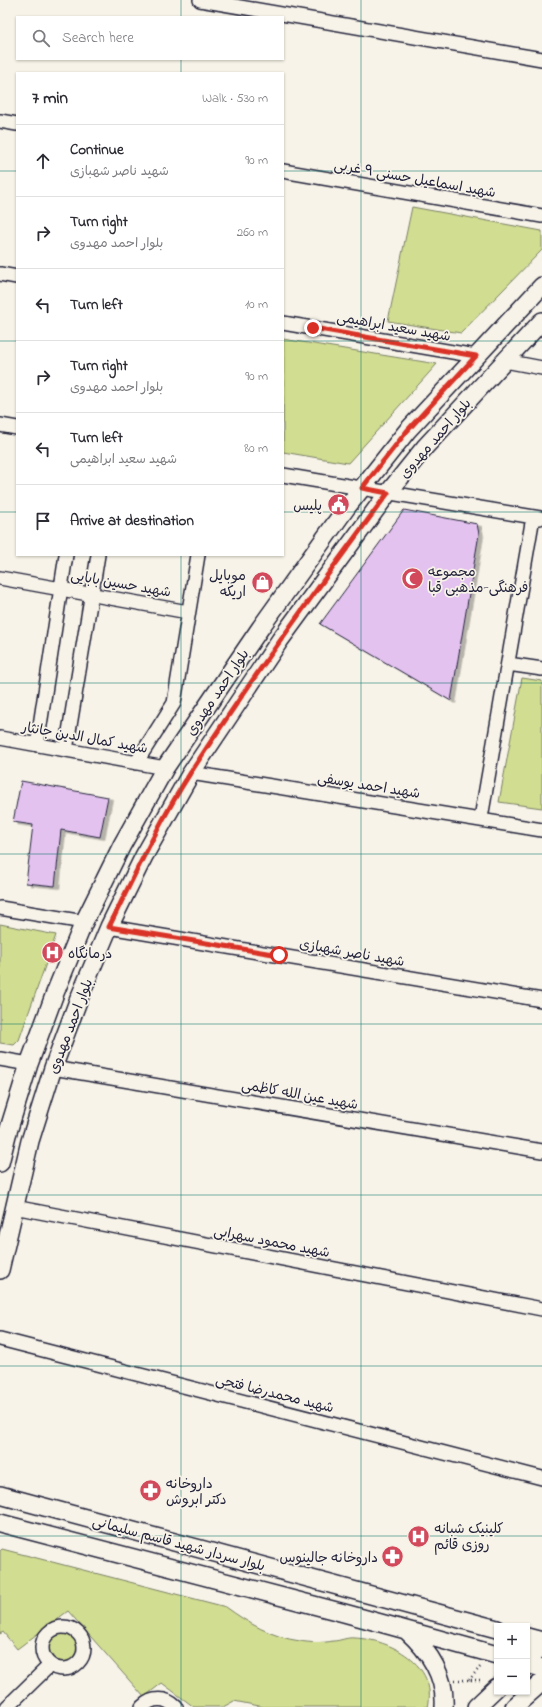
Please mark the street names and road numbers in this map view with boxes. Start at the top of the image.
street label: شهید اسماعیل حسنی ۹ غربی [332,155,497,204]
street label: شهید سعید ابراهیمی [335,307,452,348]
street label: بلوار احمد مهدوی [395,394,477,484]
street label: شهید حسین بابایی [69,565,173,604]
street label: بلوار احمد مهدوی [181,645,255,740]
street label: شهید کمال الدین جانثار [19,717,149,760]
street label: شهید احمد یوسفی [316,768,422,805]
street label: شهید ناصر شهبازی [297,934,406,973]
street label: بلوار احمد مهدوی [44,976,99,1077]
street label: شهید عین الله کاظمی [240,1075,360,1116]
street label: شهید محمود سهرابی [212,1221,332,1264]
street label: شهید محمدرضا فتحی [213,1370,336,1419]
street label: بلوار سردار شهید قاسم سلیمانی [90,1511,267,1578]

